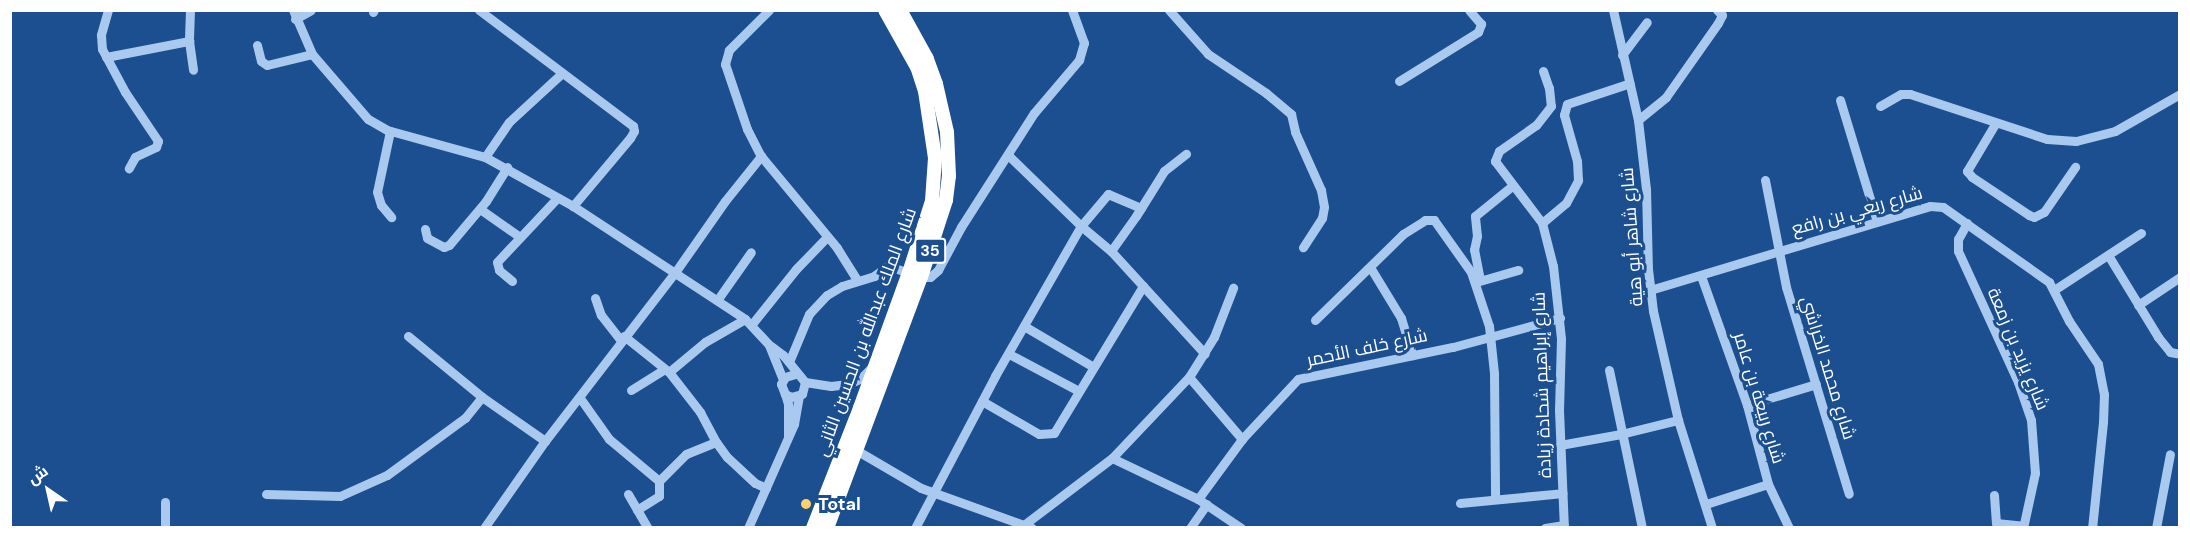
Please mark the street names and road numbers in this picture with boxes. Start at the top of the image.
street label: شارع شاهر أبو هية [1616,167,1648,307]
street label: شارع ربعي بن رافع [1789,182,1925,240]
street label: شارع الملك عبدالله بن الحسين الثاني [811,205,921,459]
road number: 35 [914,238,946,264]
street label: شارع يزيد بن زمعة [1982,285,2054,413]
street label: شارع إبراهيم شحادة زيادة [1528,292,1556,478]
street label: شارع محمد الخراشي [1796,294,1860,442]
street label: شارع خلف الأحمر [1305,325,1429,371]
street label: شارع ربيعة بن عامر [1729,330,1789,466]

